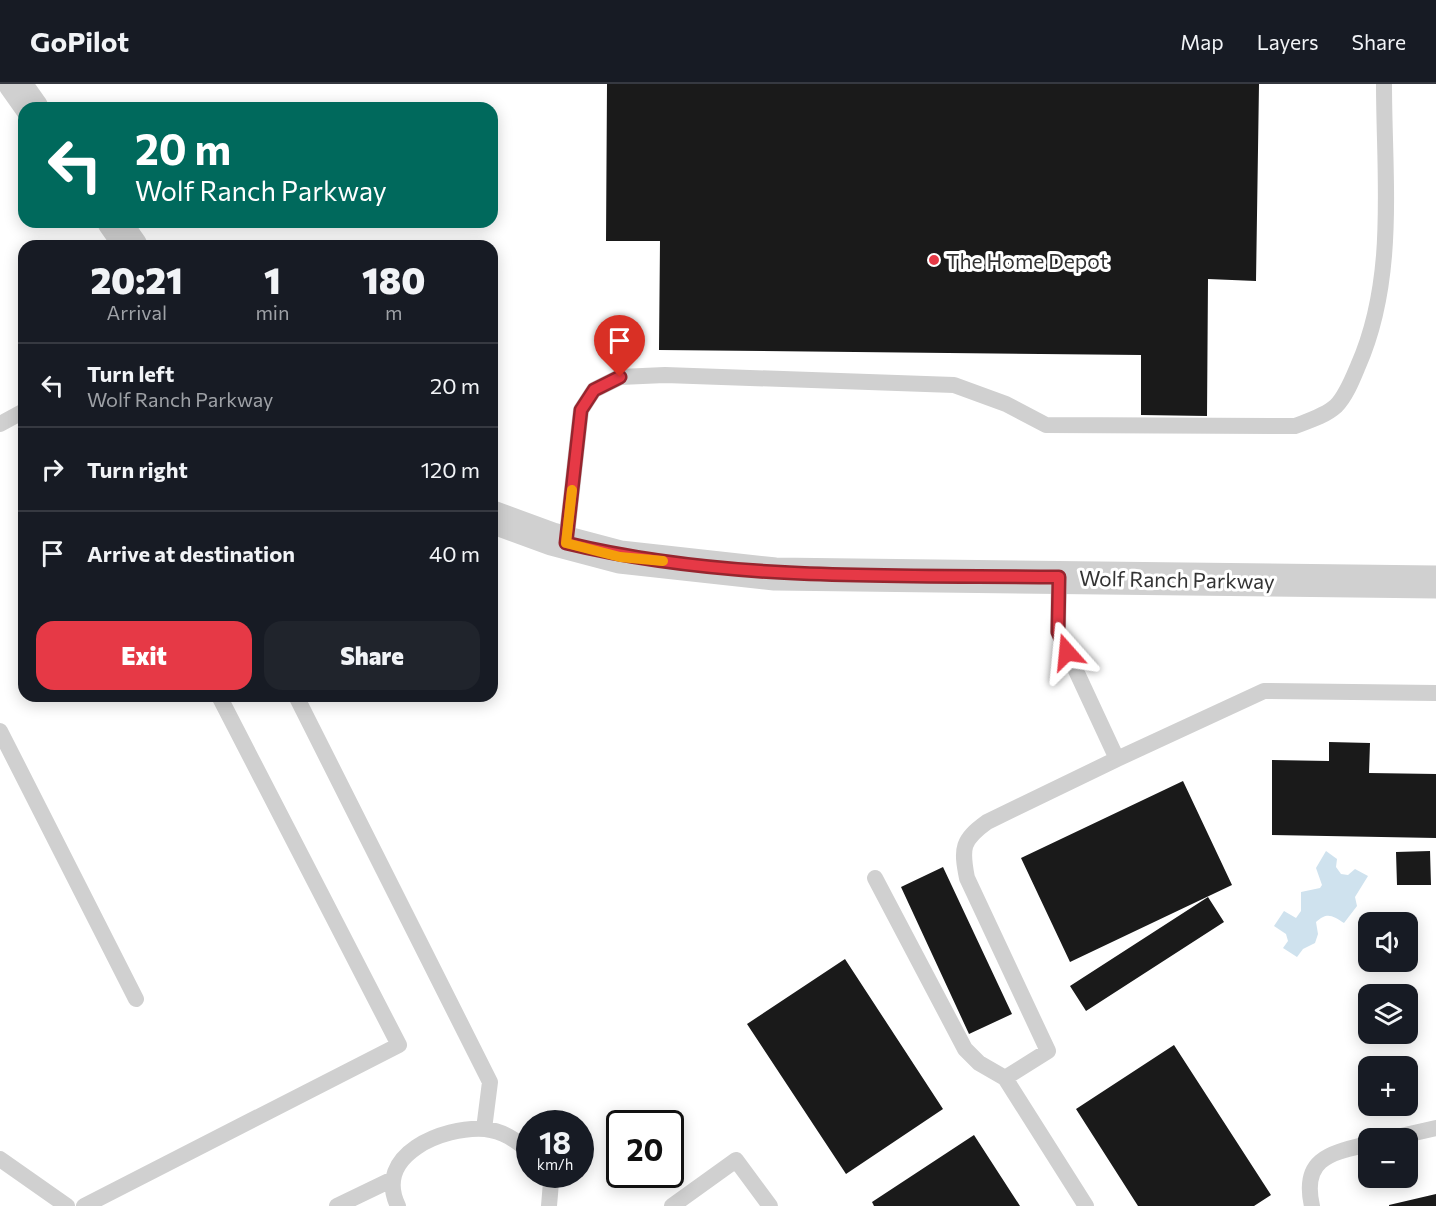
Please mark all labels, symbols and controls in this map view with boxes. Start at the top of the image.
text: GoPilot [30,24,129,58]
text: Map [1180,29,1224,54]
text: Layers [1257,29,1319,54]
text: Share [1352,29,1406,54]
text: 20 m [135,122,231,174]
icon: left [36,126,114,204]
text: Wolf Ranch Parkway [135,174,387,207]
place label: The Home Depot [946,248,1108,273]
marker: The Home Depot [927,253,941,267]
text: 20:21 [91,257,183,301]
text: 1 [264,257,281,301]
text: 180 [362,257,425,301]
text: Arrival [106,300,167,324]
text: min [255,300,289,324]
text: m [385,300,402,324]
pin [594,315,645,377]
icon: arrive [603,324,636,357]
text: Turn left [87,360,174,387]
icon: left [36,369,69,402]
text: 20 m [430,372,480,399]
text: Wolf Ranch Parkway [87,387,273,411]
icon: right [36,453,69,486]
text: Turn right [87,456,188,483]
text: 120 m [421,456,480,483]
icon: arrive [36,537,69,570]
text: Arrive at destination [87,540,295,567]
text: 40 m [429,540,480,567]
street label: Wolf Ranch Parkway [1079,565,1275,593]
position arrow [1035,620,1099,684]
button: Exit [36,621,252,690]
button: Share [264,621,480,690]
map controls [1358,912,1418,1188]
button: sound [1358,912,1418,972]
button: layers [1358,984,1418,1044]
button: + [1358,1056,1418,1116]
speed limit sign: 20 [606,1110,684,1188]
text: 18 [539,1123,571,1160]
button: − [1358,1128,1418,1188]
text: km/h [537,1155,573,1173]

